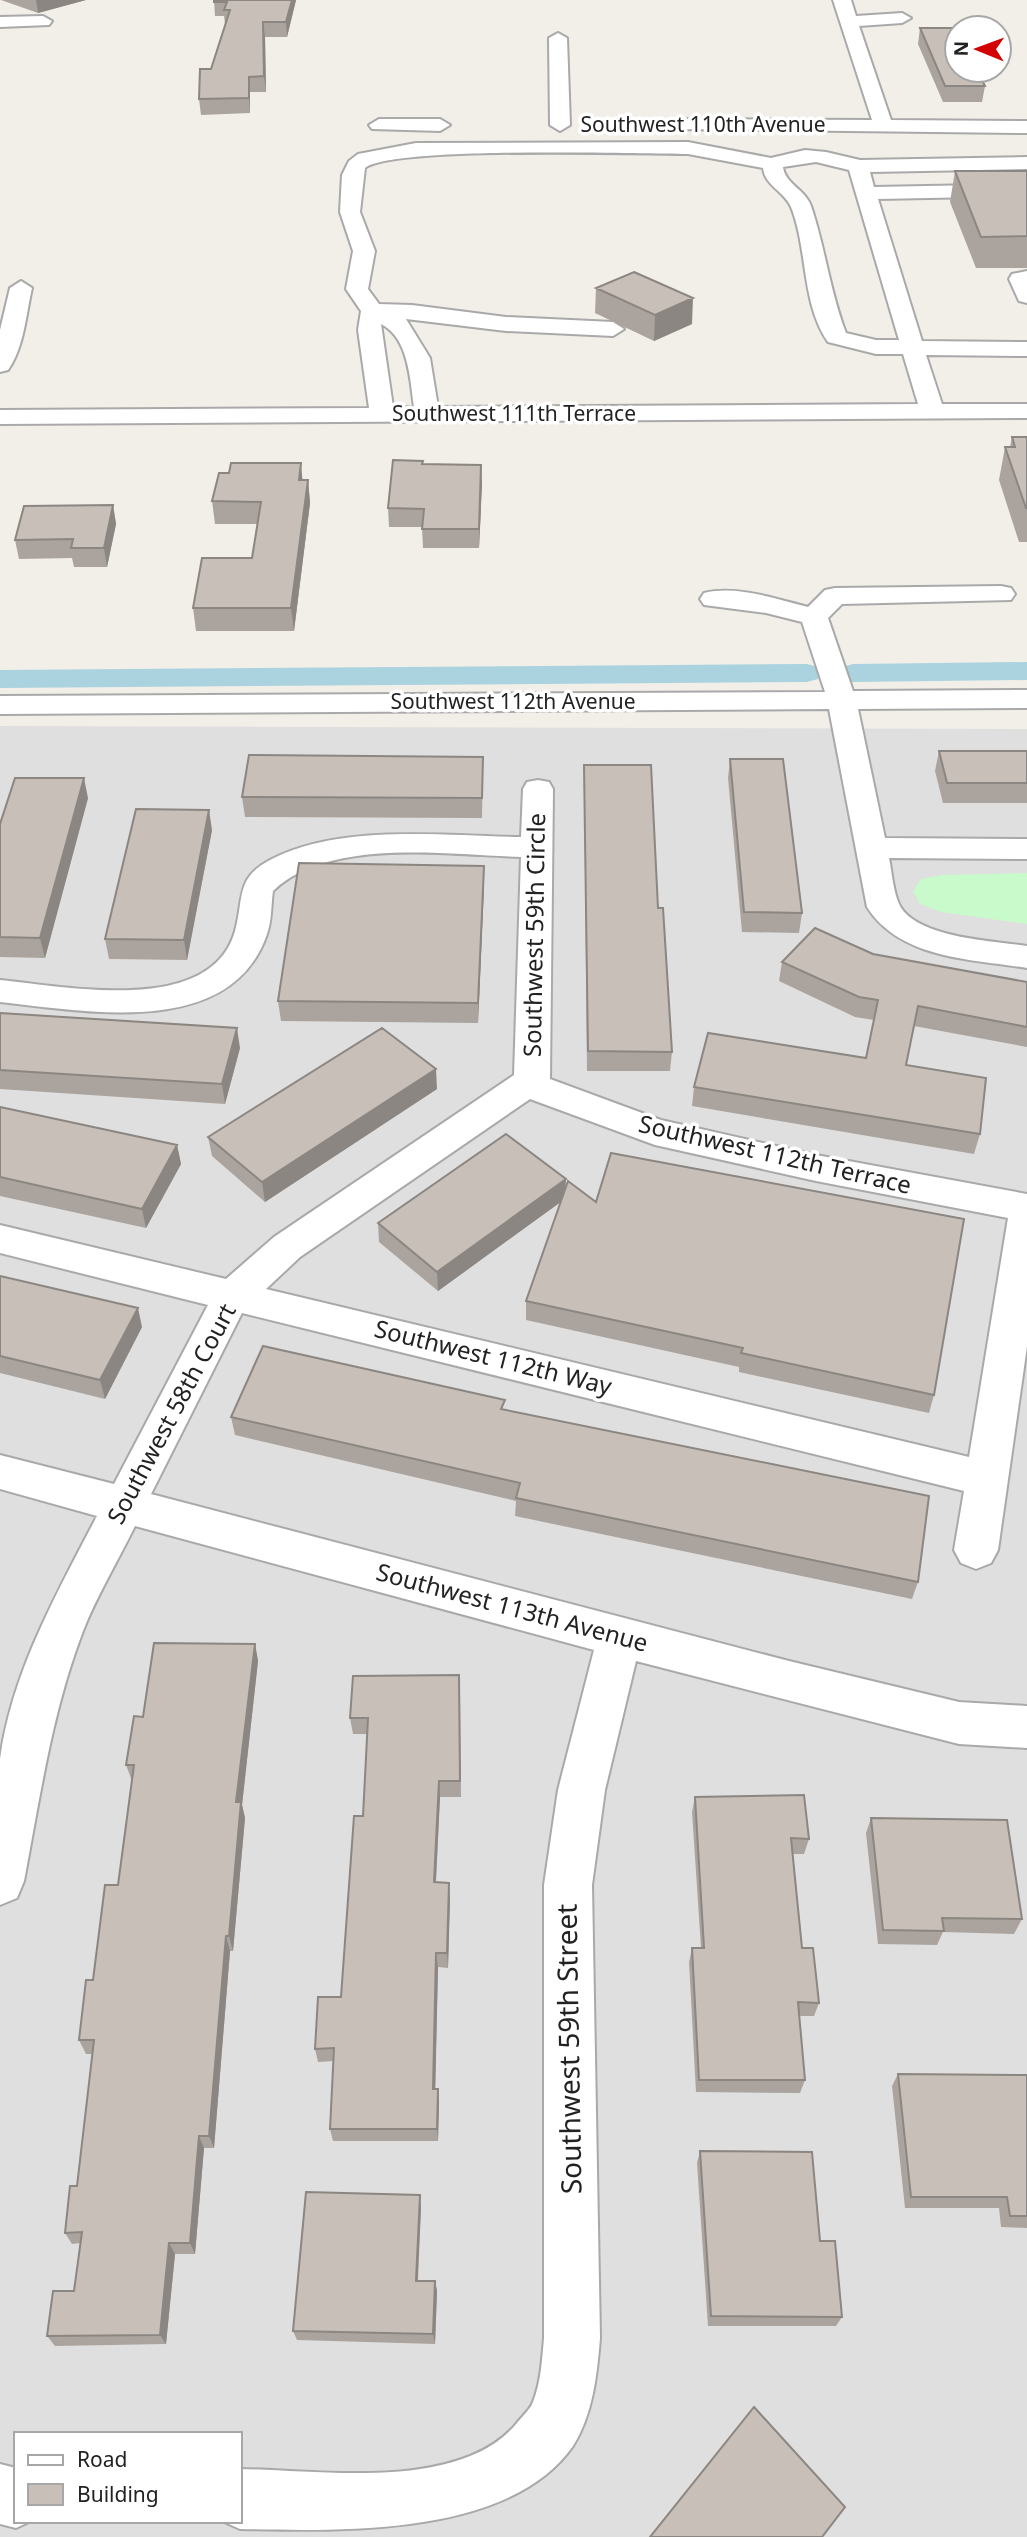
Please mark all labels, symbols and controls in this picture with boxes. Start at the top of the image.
north arrow [943,14,1013,84]
text: N [948,41,974,57]
street label: Southwest 110th Avenue [580,110,826,138]
street label: Southwest 111th Terrace [392,399,636,427]
street label: Southwest 112th Avenue [390,687,636,715]
street label: Southwest 59th Circle [515,813,552,1057]
street label: Southwest 112th Terrace [636,1106,915,1201]
street label: Southwest 58th Court [99,1297,243,1529]
street label: Southwest 112th Way [371,1311,616,1402]
street label: Southwest 113th Avenue [373,1554,652,1659]
street label: Southwest 59th Street [546,1903,590,2195]
legend [14,2432,242,2523]
text: Road [77,2445,127,2473]
text: Building [77,2480,159,2508]

